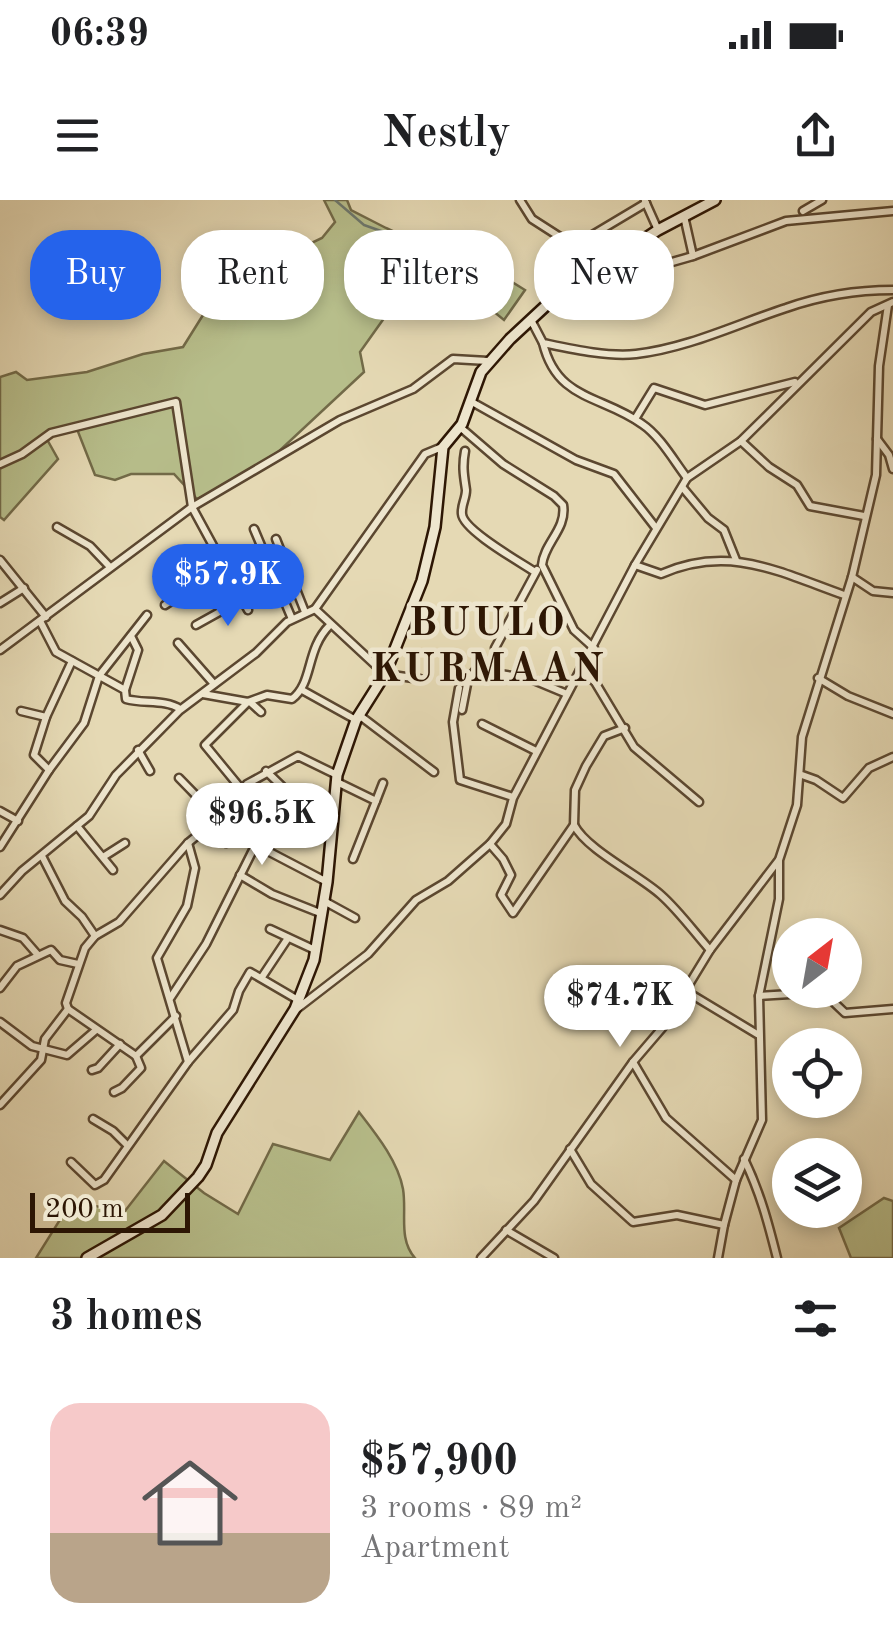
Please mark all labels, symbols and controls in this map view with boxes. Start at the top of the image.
text: 06:39 [50,16,149,54]
icon: menu [50,108,105,163]
icon: share [788,108,843,163]
text: Nestly [382,112,511,157]
chip: Buy [30,230,161,320]
chip: Rent [181,230,324,320]
chip: Filters [344,230,514,320]
chip: New [534,230,674,320]
pin: $57.9K [147,544,309,629]
text: $57.9K [174,560,282,592]
district label: BUULO KURMAAN [370,605,606,691]
pin: $96.5K [181,783,343,868]
text: $96.5K [208,799,316,831]
north arrow [772,918,862,1008]
map controls [772,918,862,1228]
pin: $74.7K [539,965,701,1050]
text: $74.7K [566,981,674,1013]
button: locate [772,1028,862,1118]
button: layers [772,1138,862,1228]
scale bar [30,1188,190,1232]
text: 200 m [45,1196,124,1224]
icon: filters [788,1291,843,1346]
text: 3 homes [50,1297,202,1339]
text: $57,900 [360,1442,518,1484]
icon: home [130,1443,250,1563]
text: 3 rooms · 89 m² [360,1493,582,1525]
text: Apartment [360,1533,510,1565]

